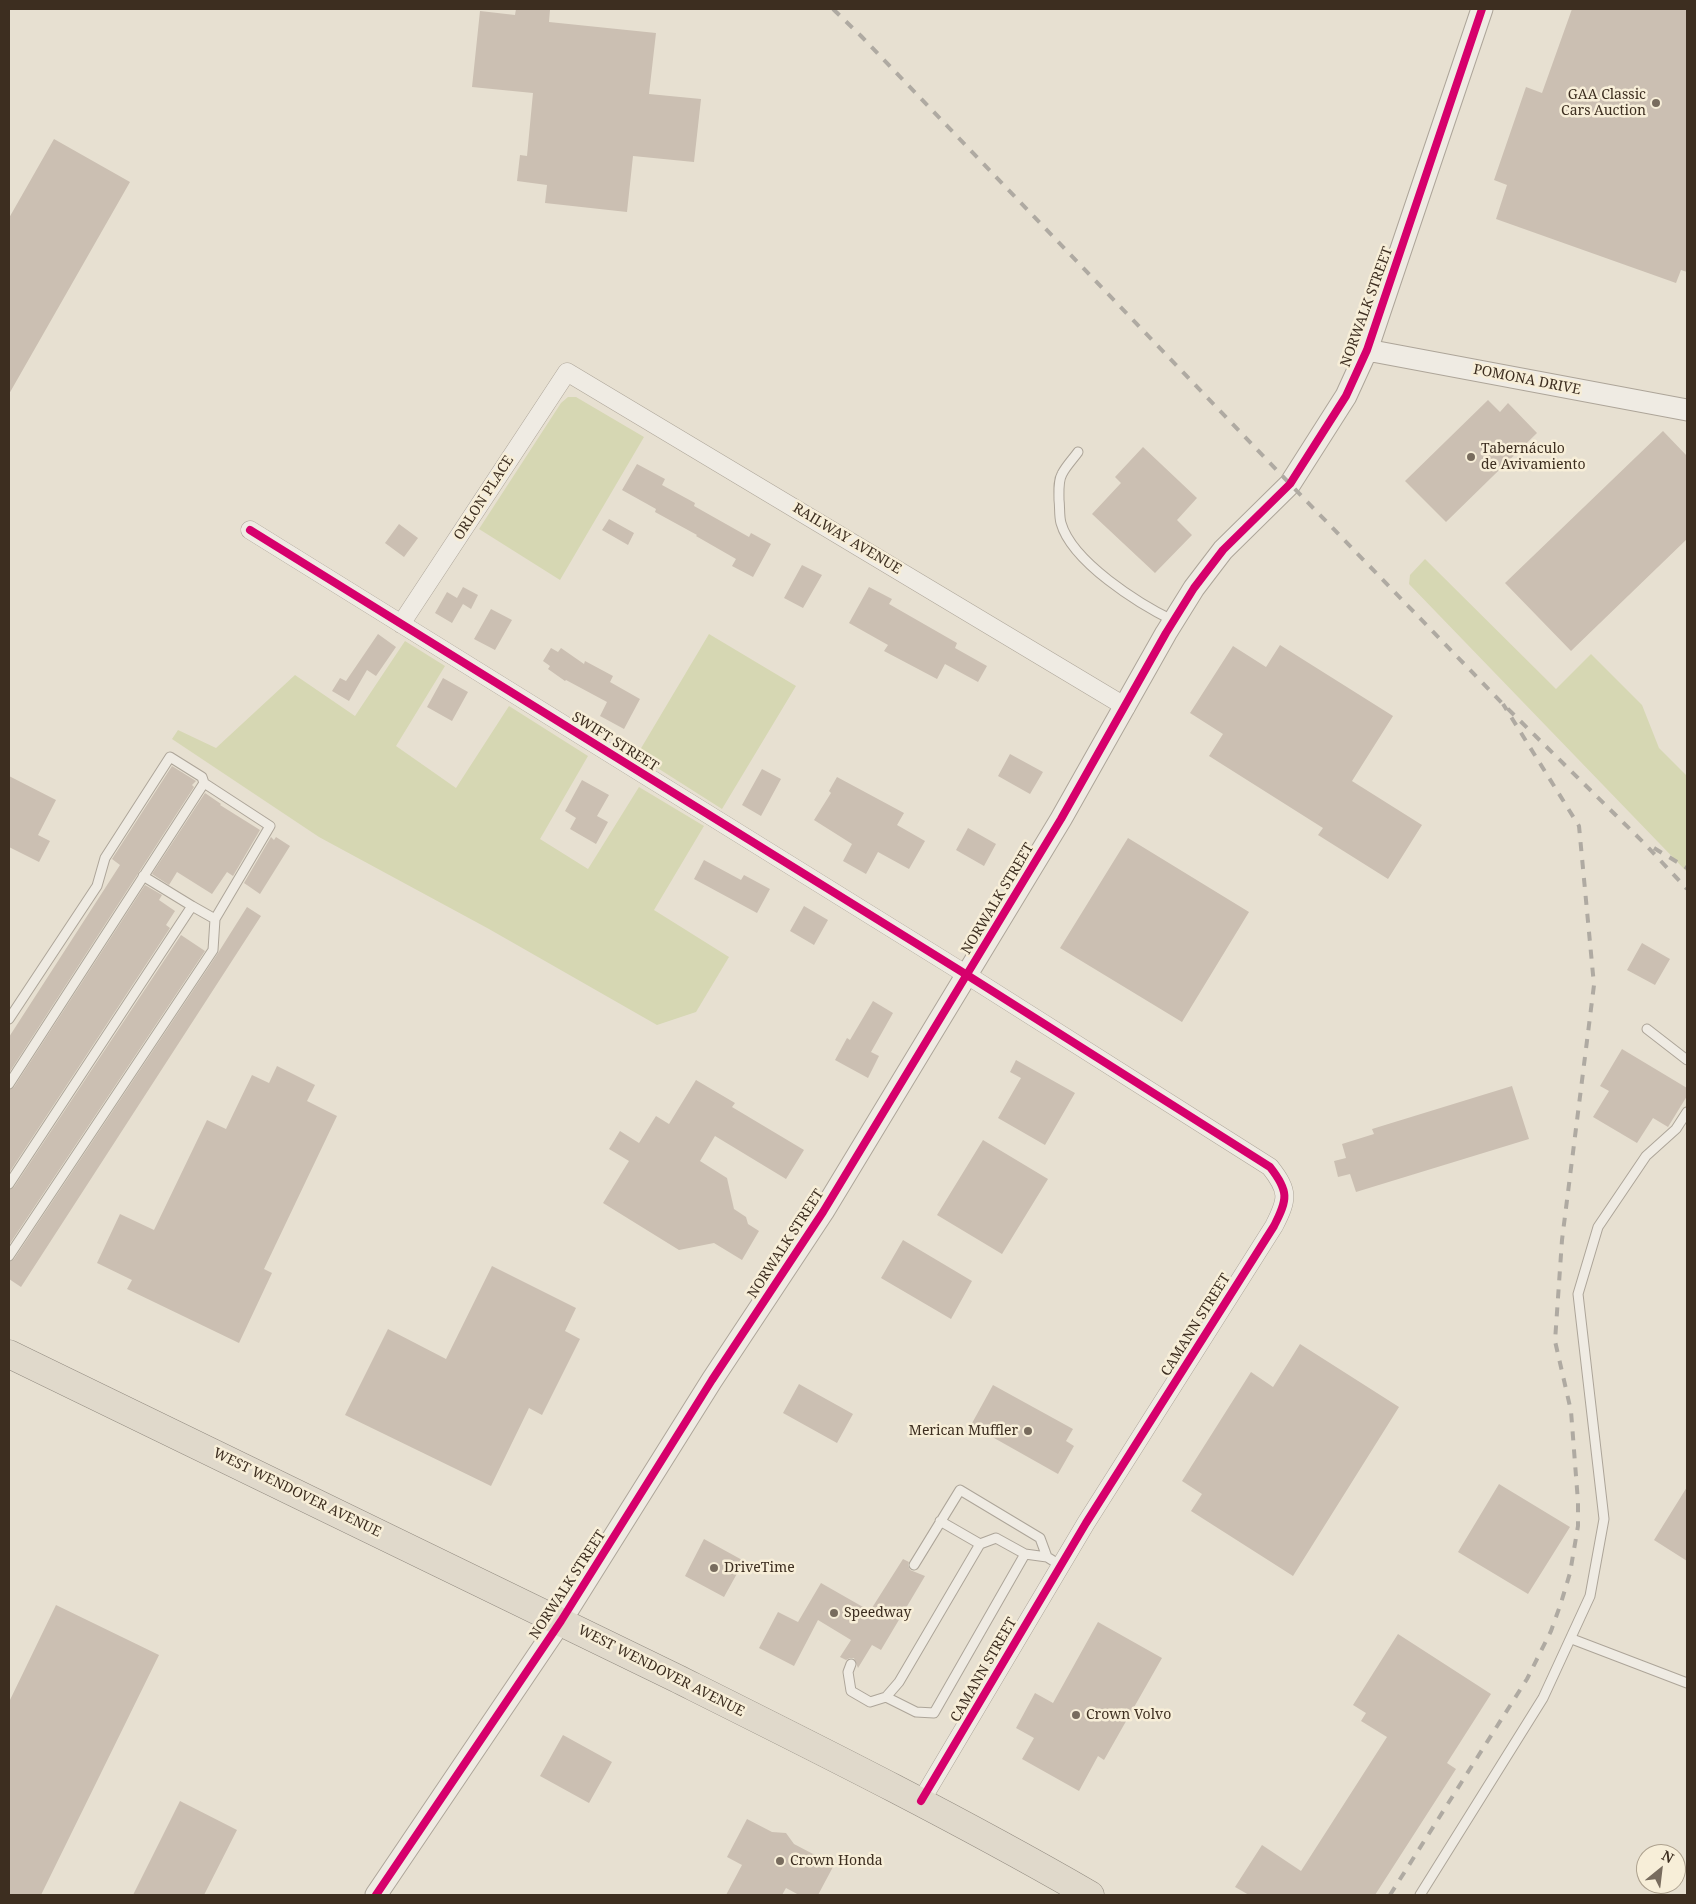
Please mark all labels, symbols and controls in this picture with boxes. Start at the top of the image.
place label: GAA Classic Cars Auction [1561,87,1646,120]
marker: GAA Classic Cars Auction [1650,97,1662,109]
street label: NORWALK STREET [1337,245,1397,369]
street label: POMONA DRIVE [1472,361,1582,399]
place label: Tabernáculo de Avivamiento [1481,441,1586,474]
marker: Tabernáculo de Avivamiento [1465,451,1477,463]
street label: ORLON PLACE [451,453,517,543]
street label: RAILWAY AVENUE [790,500,904,578]
street label: SWIFT STREET [569,709,661,775]
street label: NORWALK STREET [958,840,1038,958]
street label: NORWALK STREET [744,1186,828,1302]
street label: CAMANN STREET [1158,1271,1234,1379]
place label: Merican Muffler [909,1423,1018,1439]
marker: Merican Muffler [1022,1425,1034,1437]
street label: WEST WENDOVER AVENUE [210,1445,384,1541]
street label: NORWALK STREET [526,1527,610,1643]
place label: DriveTime [724,1560,795,1576]
marker: DriveTime [708,1562,720,1574]
place label: Speedway [844,1605,911,1621]
marker: Speedway [828,1607,840,1619]
street label: CAMANN STREET [947,1615,1021,1725]
street label: WEST WENDOVER AVENUE [575,1622,747,1720]
place label: Crown Volvo [1086,1707,1171,1723]
marker: Crown Volvo [1070,1709,1082,1721]
north arrow [1636,1844,1686,1894]
text: N [1659,1845,1677,1867]
place label: Crown Honda [790,1853,883,1869]
marker: Crown Honda [774,1855,786,1867]

